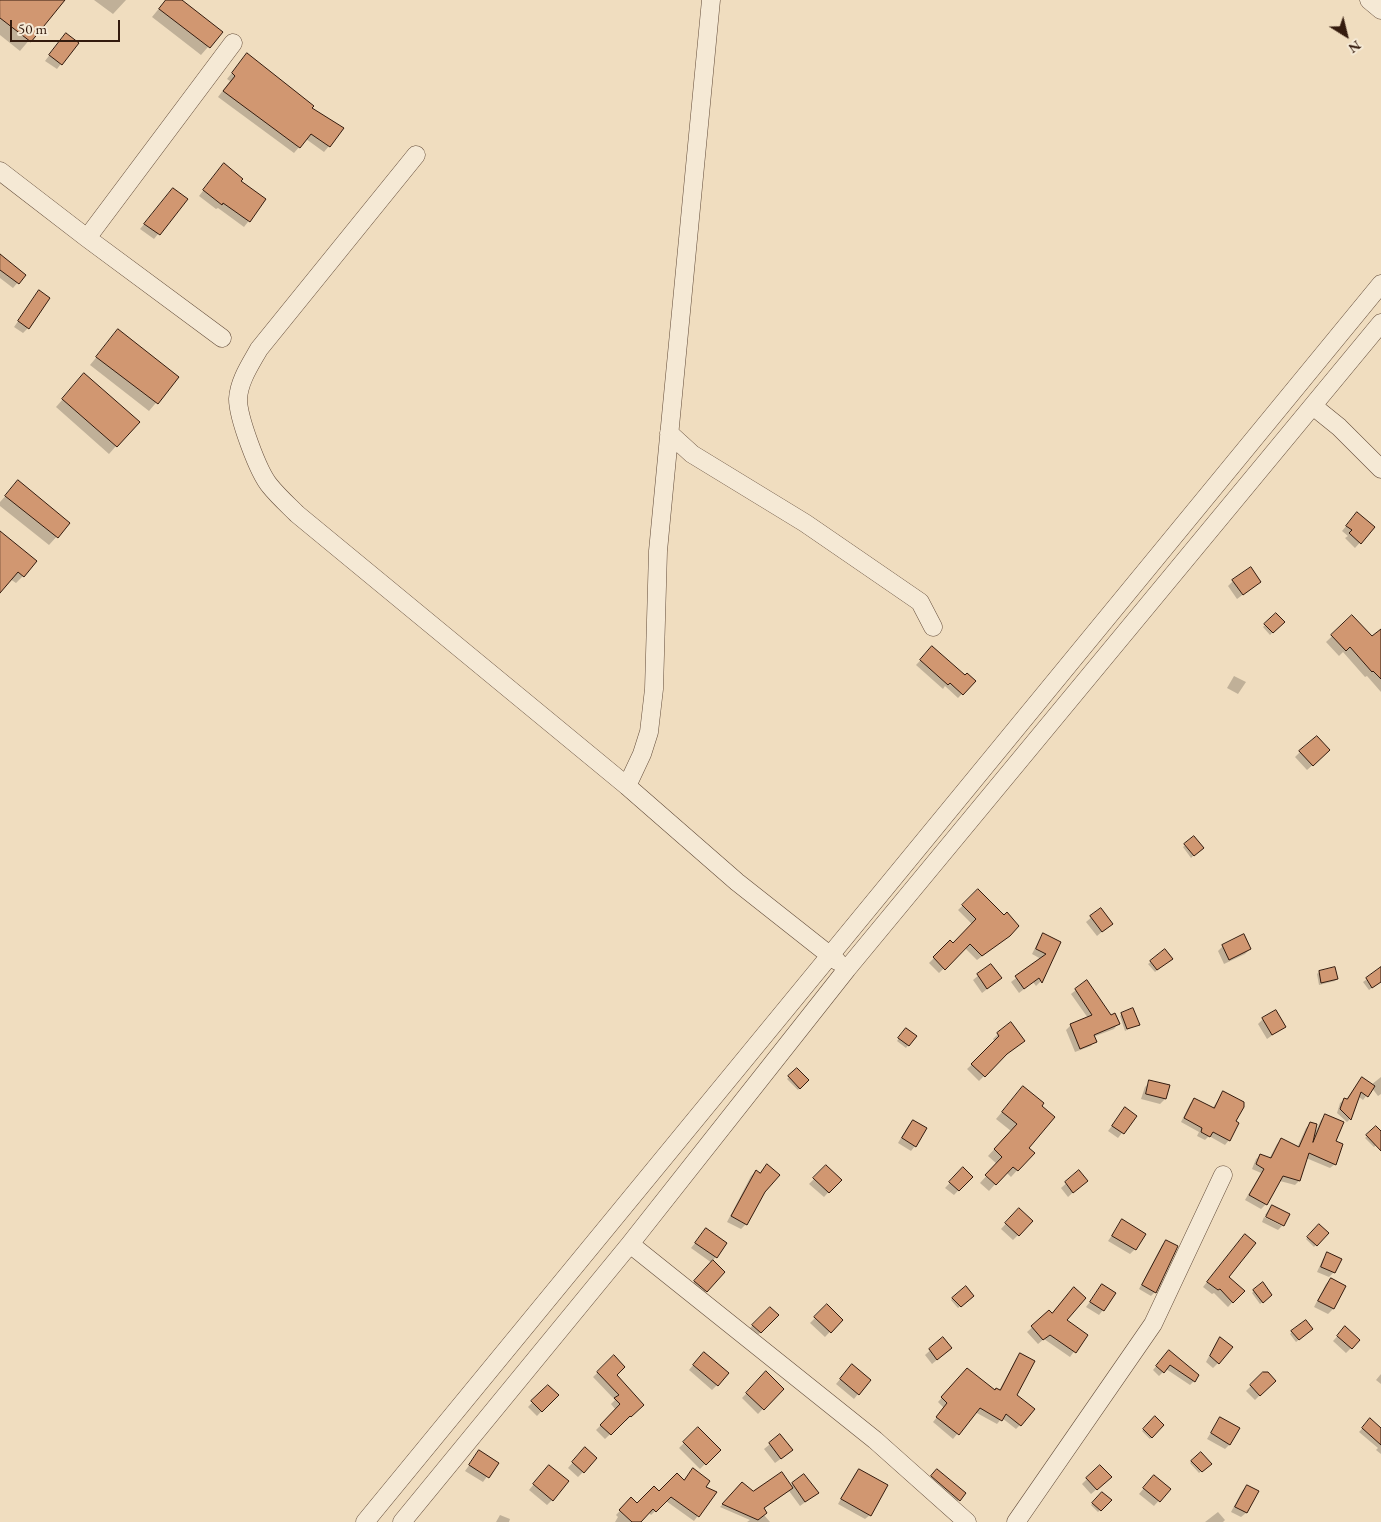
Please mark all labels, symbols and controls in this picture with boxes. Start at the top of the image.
scale bar [12,10,122,42]
north arrow [1321,10,1371,60]
text: 50 m [18,19,47,38]
text: N [1345,37,1365,58]

